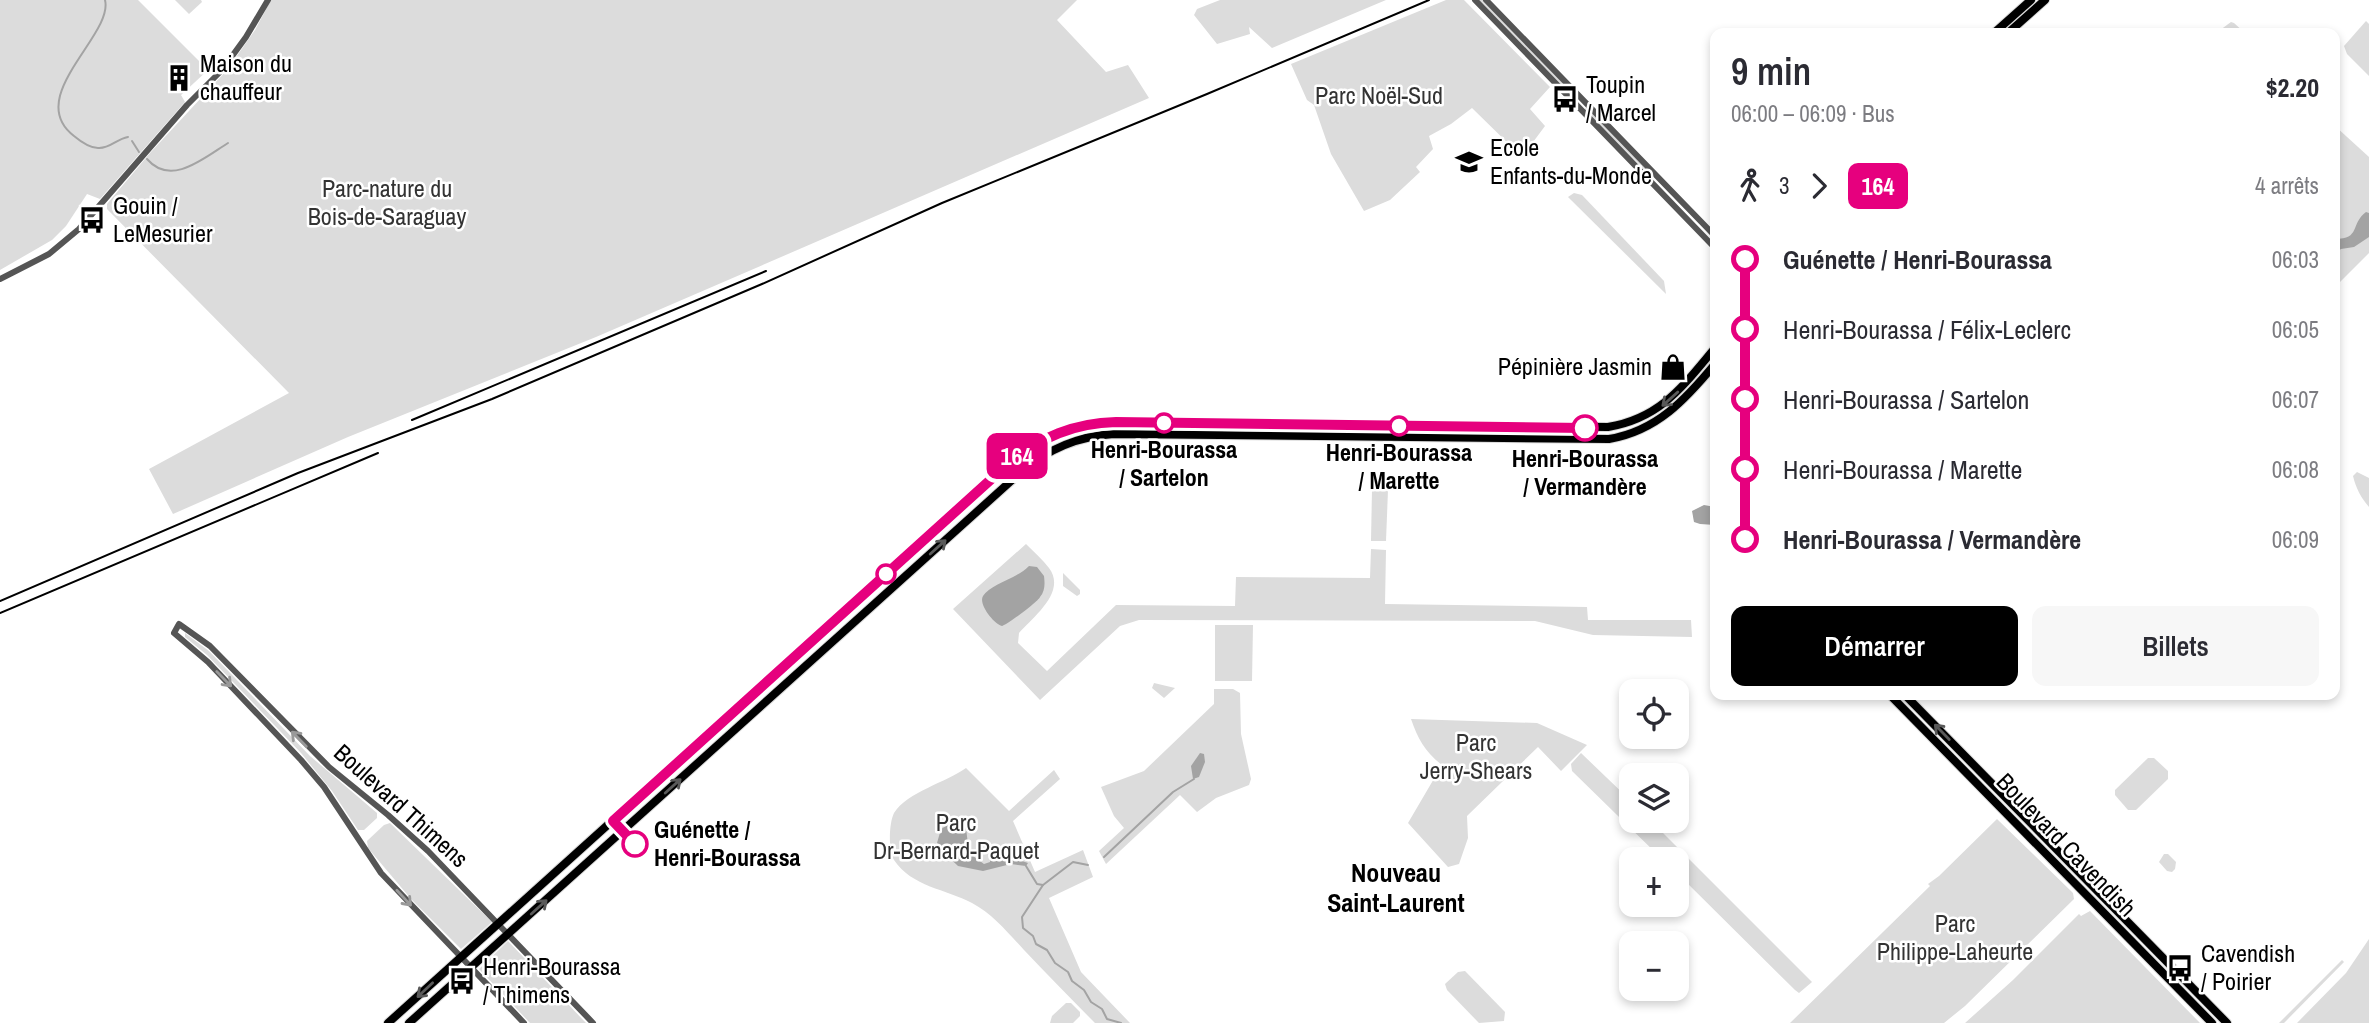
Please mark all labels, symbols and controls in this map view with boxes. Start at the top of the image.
text: 9 min [1731,46,1811,97]
place label: Maison du chauffeur [200,47,292,107]
building icon: Maison du chauffeur [164,63,194,93]
place label: Toupin / Marcel [1586,68,1656,128]
text: $2.20 [2266,70,2319,105]
park label: Parc Noël-Sud [1315,79,1443,111]
bus stop icon: Toupin / Marcel [1550,84,1580,114]
text: 06:00 – 06:09 · Bus [1731,98,1895,129]
place label: Ecole Enfants-du-Monde [1490,131,1652,191]
school or university icon: Ecole Enfants-du-Monde [1454,147,1484,177]
icon: walk [1731,167,1769,205]
icon: forward [1800,167,1838,205]
text: 3 [1779,170,1790,201]
text: 164 [1862,170,1894,202]
text: 4 arrêts [2255,170,2319,201]
park label: Parc-nature du Bois-de-Saraguay [308,172,466,232]
place label: Gouin / LeMesurier [113,189,213,249]
bus stop icon: Gouin / LeMesurier [77,205,107,235]
text: Guénette / Henri-Bourassa [1783,242,2052,277]
text: 06:03 [2272,244,2319,275]
text: Henri-Bourassa / Félix-Leclerc [1783,312,2071,347]
text: 06:05 [2272,314,2319,345]
place label: Pépinière Jasmin [1498,350,1652,382]
shop icon: Pépinière Jasmin [1658,352,1688,382]
text: Henri-Bourassa / Sartelon [1783,382,2029,417]
text: 06:07 [2272,384,2319,415]
one-way arrow [1662,390,1679,407]
marker: Henri-Bourassa / Sartelon [1154,413,1174,433]
marker: Henri-Bourassa / Vermandère [1572,415,1598,441]
marker: Henri-Bourassa / Marette [1389,416,1409,436]
line badge: 164 [977,433,1057,479]
place label: Henri-Bourassa / Sartelon [1091,433,1237,493]
place label: Henri-Bourassa / Marette [1326,436,1472,496]
text: 164 [1001,440,1033,472]
place label: Henri-Bourassa / Vermandère [1512,442,1658,502]
text: Henri-Bourassa / Marette [1783,452,2022,487]
text: 06:08 [2272,454,2319,485]
text: Henri-Bourassa / Vermandère [1783,522,2081,557]
text: 06:09 [2272,524,2319,555]
one-way arrow [929,539,947,555]
unlabelled marker [876,564,896,584]
button: Démarrer [1731,606,2018,686]
button: Billets [2032,606,2319,686]
one-way arrow [216,670,233,687]
map controls [1619,679,1689,1001]
button: locate [1619,679,1689,749]
one-way arrow [1933,724,1950,741]
park label: Parc Jerry-Shears [1420,726,1532,786]
one-way arrow [291,730,308,747]
street label: Boulevard Thimens [328,736,476,874]
button: layers [1619,763,1689,833]
street label: Boulevard Cavendish [1990,766,2144,923]
one-way arrow [664,778,682,794]
park label: Parc Dr-Bernard-Paquet [873,806,1040,866]
place label: Guénette / Henri-Bourassa [654,813,801,873]
marker: Guénette / Henri-Bourassa [622,831,648,857]
button: + [1619,847,1689,917]
district label: Nouveau Saint-Laurent [1327,855,1465,920]
one-way arrow [395,889,412,906]
one-way arrow [530,899,548,915]
park label: Parc Philippe-Laheurte [1877,907,2033,967]
button: − [1619,931,1689,1001]
place label: Cavendish / Poirier [2201,937,2295,997]
place label: Henri-Bourassa / Thimens [483,950,621,1010]
bus stop icon: Cavendish / Poirier [2165,953,2195,983]
bus stop icon: Henri-Bourassa / Thimens [447,966,477,996]
one-way arrow [417,982,434,999]

